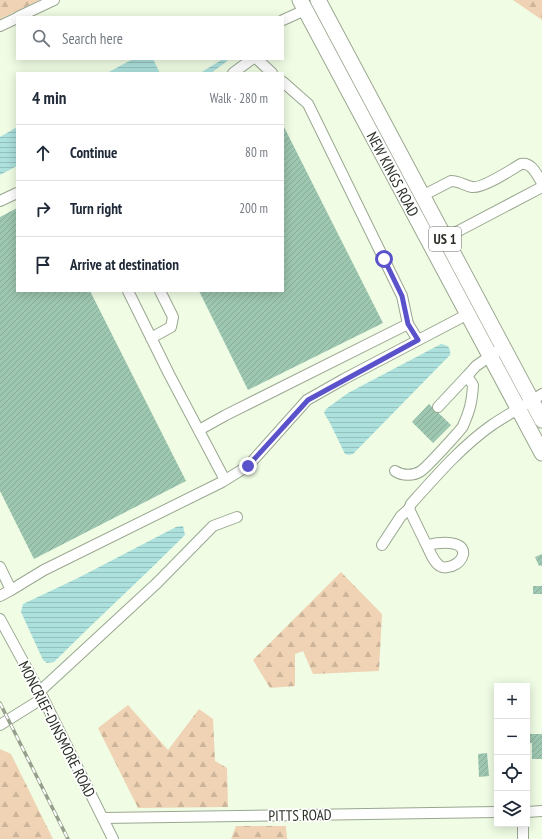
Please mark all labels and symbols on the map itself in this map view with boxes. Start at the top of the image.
street label: NEW KINGS ROAD [363,128,423,220]
road number: US 1 [429,227,461,251]
route start [375,250,393,268]
route end [239,457,257,475]
street label: MONCRIEF-DINSMORE ROAD [14,658,100,800]
street label: PITTS ROAD [268,805,332,825]

